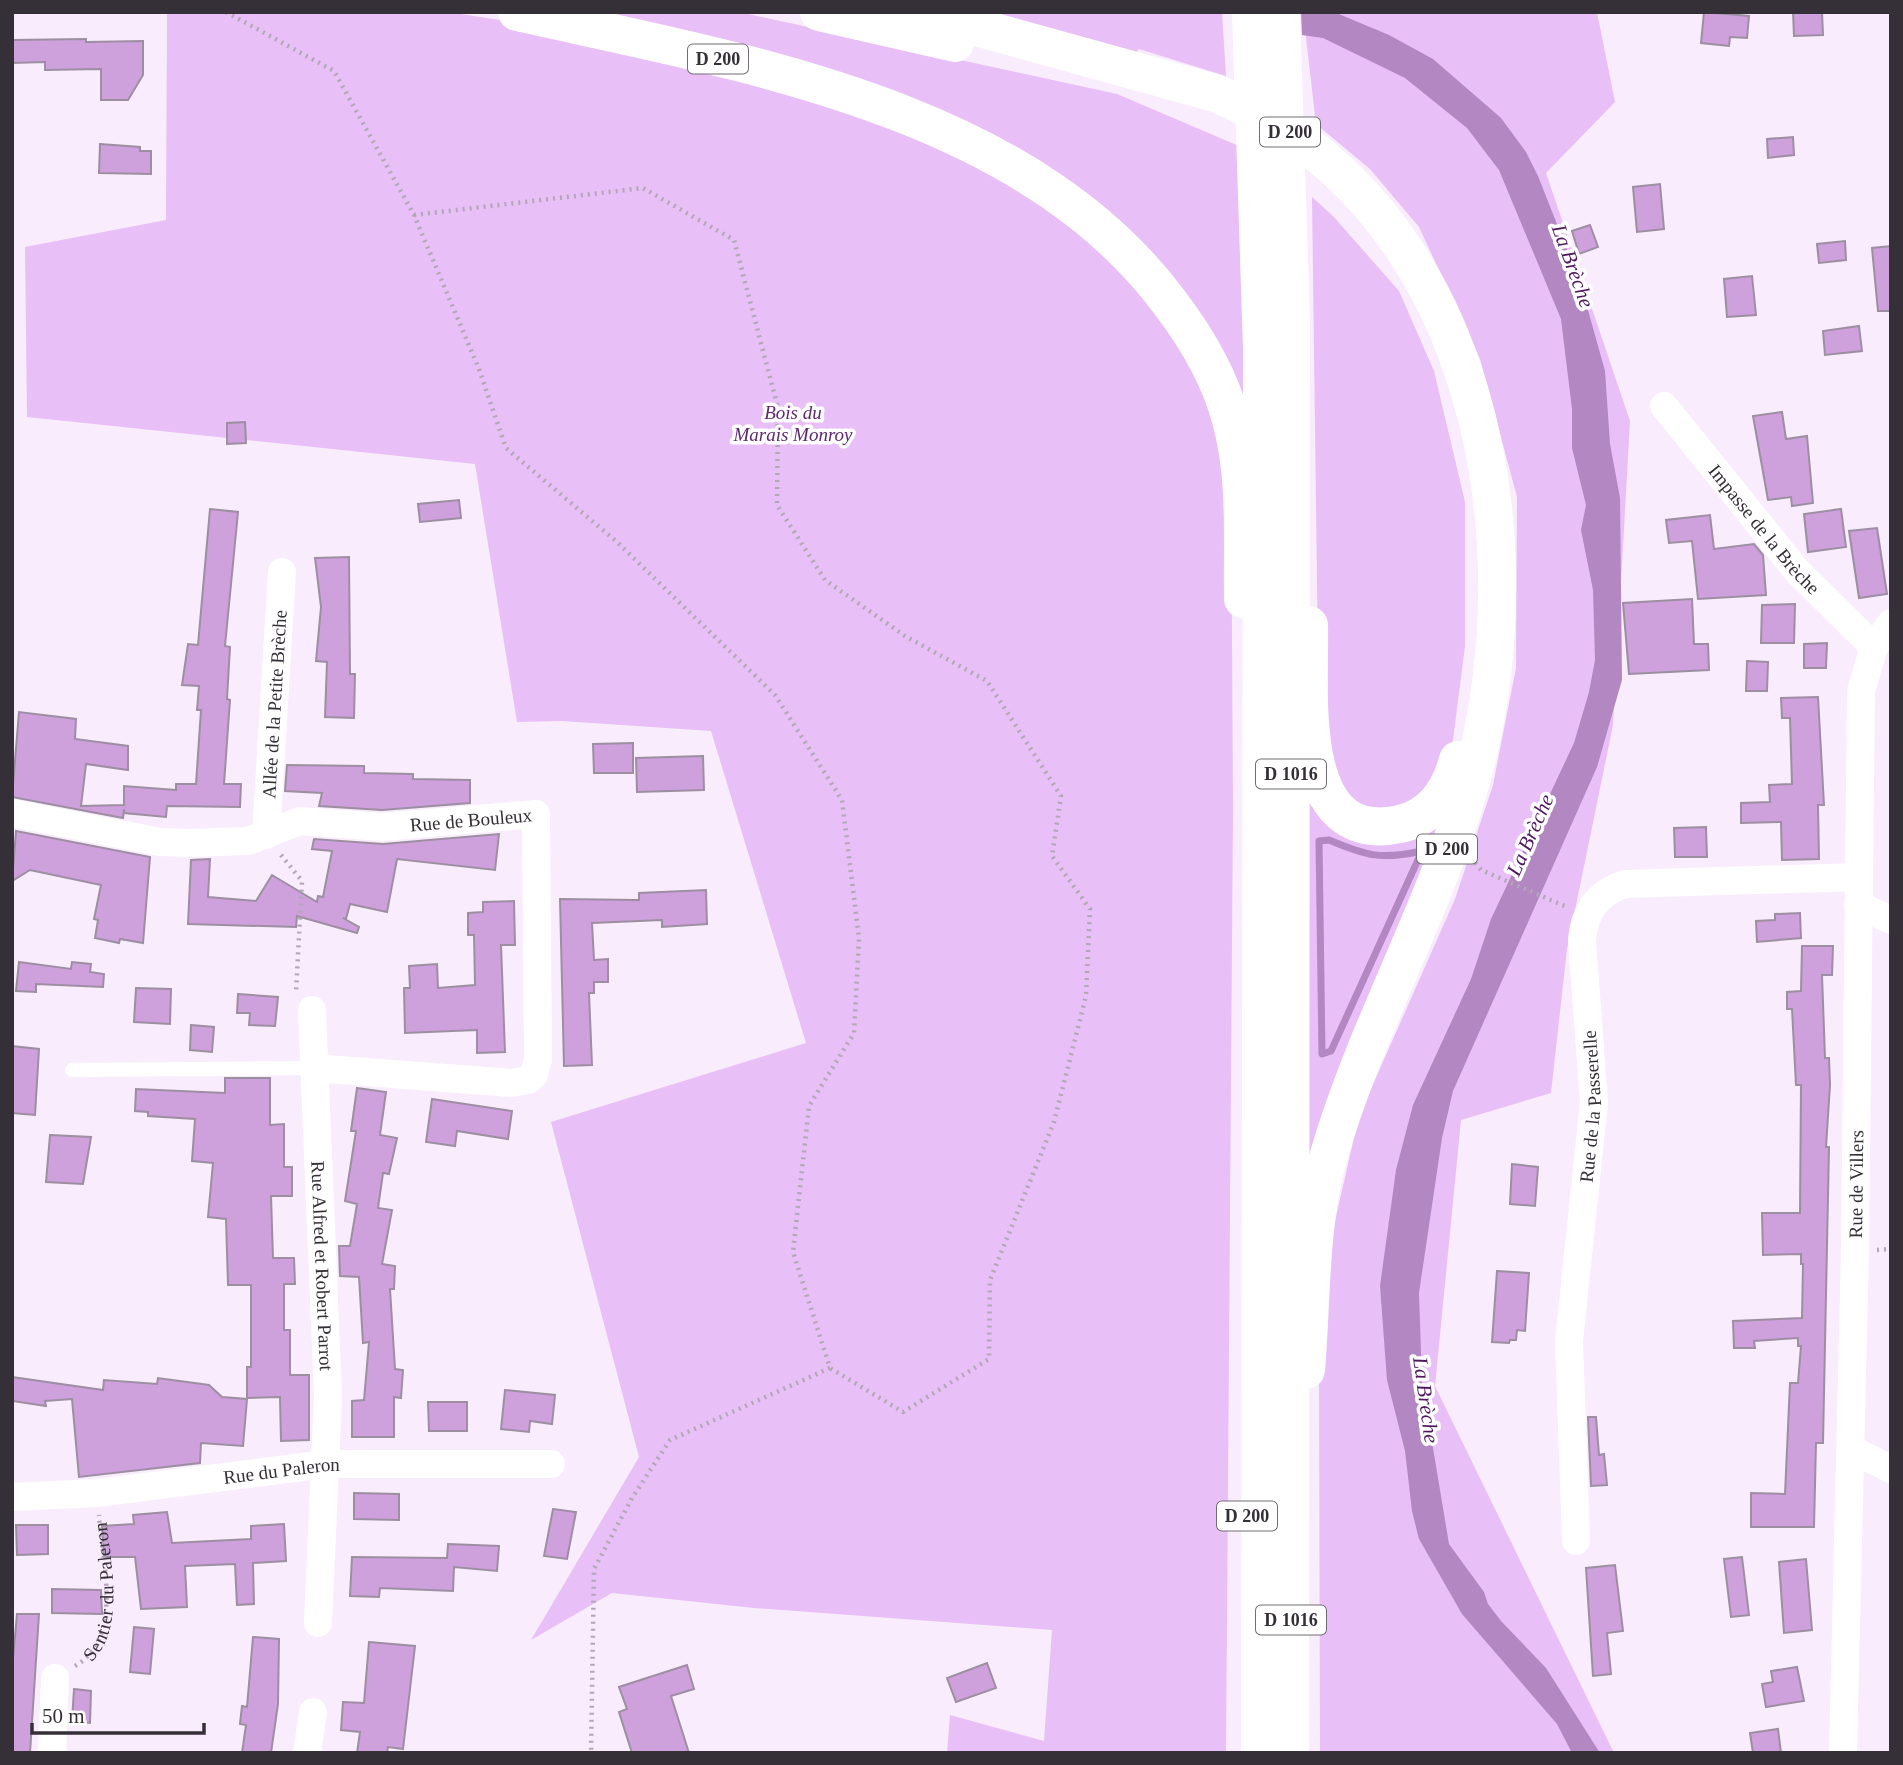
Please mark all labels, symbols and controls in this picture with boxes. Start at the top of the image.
road number: D 200 [688,44,748,74]
road number: D 200 [1260,118,1320,146]
water label: La Brèche [1547,220,1599,311]
park label: Bois du Marais Monroy [732,402,853,445]
street label: Impasse de la Brèche [1704,460,1824,599]
street label: Allée de la Petite Brèche [258,609,291,799]
road number: D 1016 [1256,760,1326,788]
water label: La Brèche [1501,790,1559,880]
street label: Rue de Bouleux [409,804,533,836]
road number: D 200 [1417,834,1477,864]
street label: Rue de la Passerelle [1576,1030,1605,1183]
street label: Rue de Villers [1845,1130,1867,1238]
street label: Rue Alfred et Robert Parrot [307,1160,337,1372]
water label: La Brèche [1408,1354,1444,1445]
street label: Rue du Paleron [222,1454,340,1488]
road number: D 200 [1217,1502,1277,1531]
street label: Sentier du Paleron [79,1521,118,1665]
road number: D 1016 [1256,1605,1326,1634]
scale bar [32,1692,203,1736]
text: 50 m [42,1704,85,1728]

